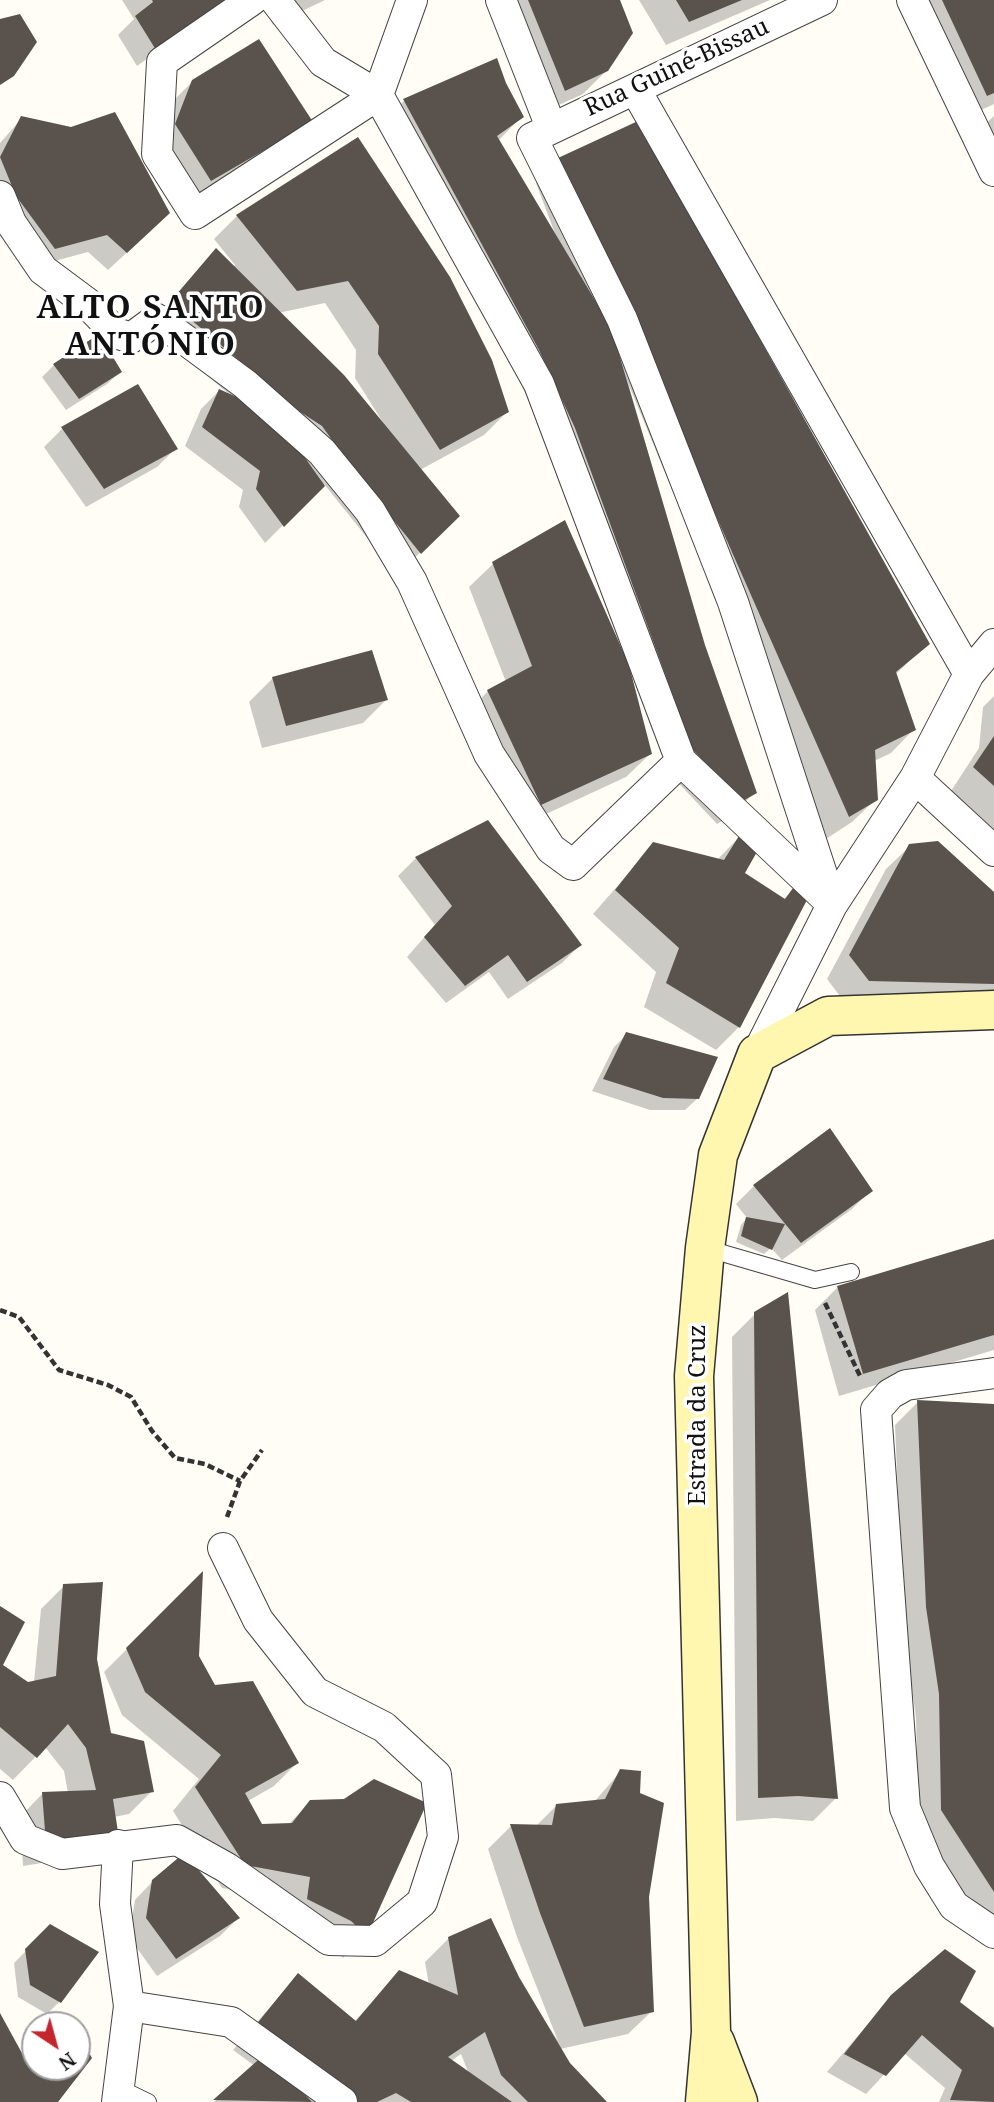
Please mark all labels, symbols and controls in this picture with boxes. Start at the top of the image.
street label: Rua Guiné-Bissau [580,13,774,123]
district label: ALTO SANTO ANTÓNIO [38,290,264,365]
street label: Estrada da Cruz [684,1324,712,1506]
north arrow [21,2011,91,2081]
text: N [53,2046,81,2076]

